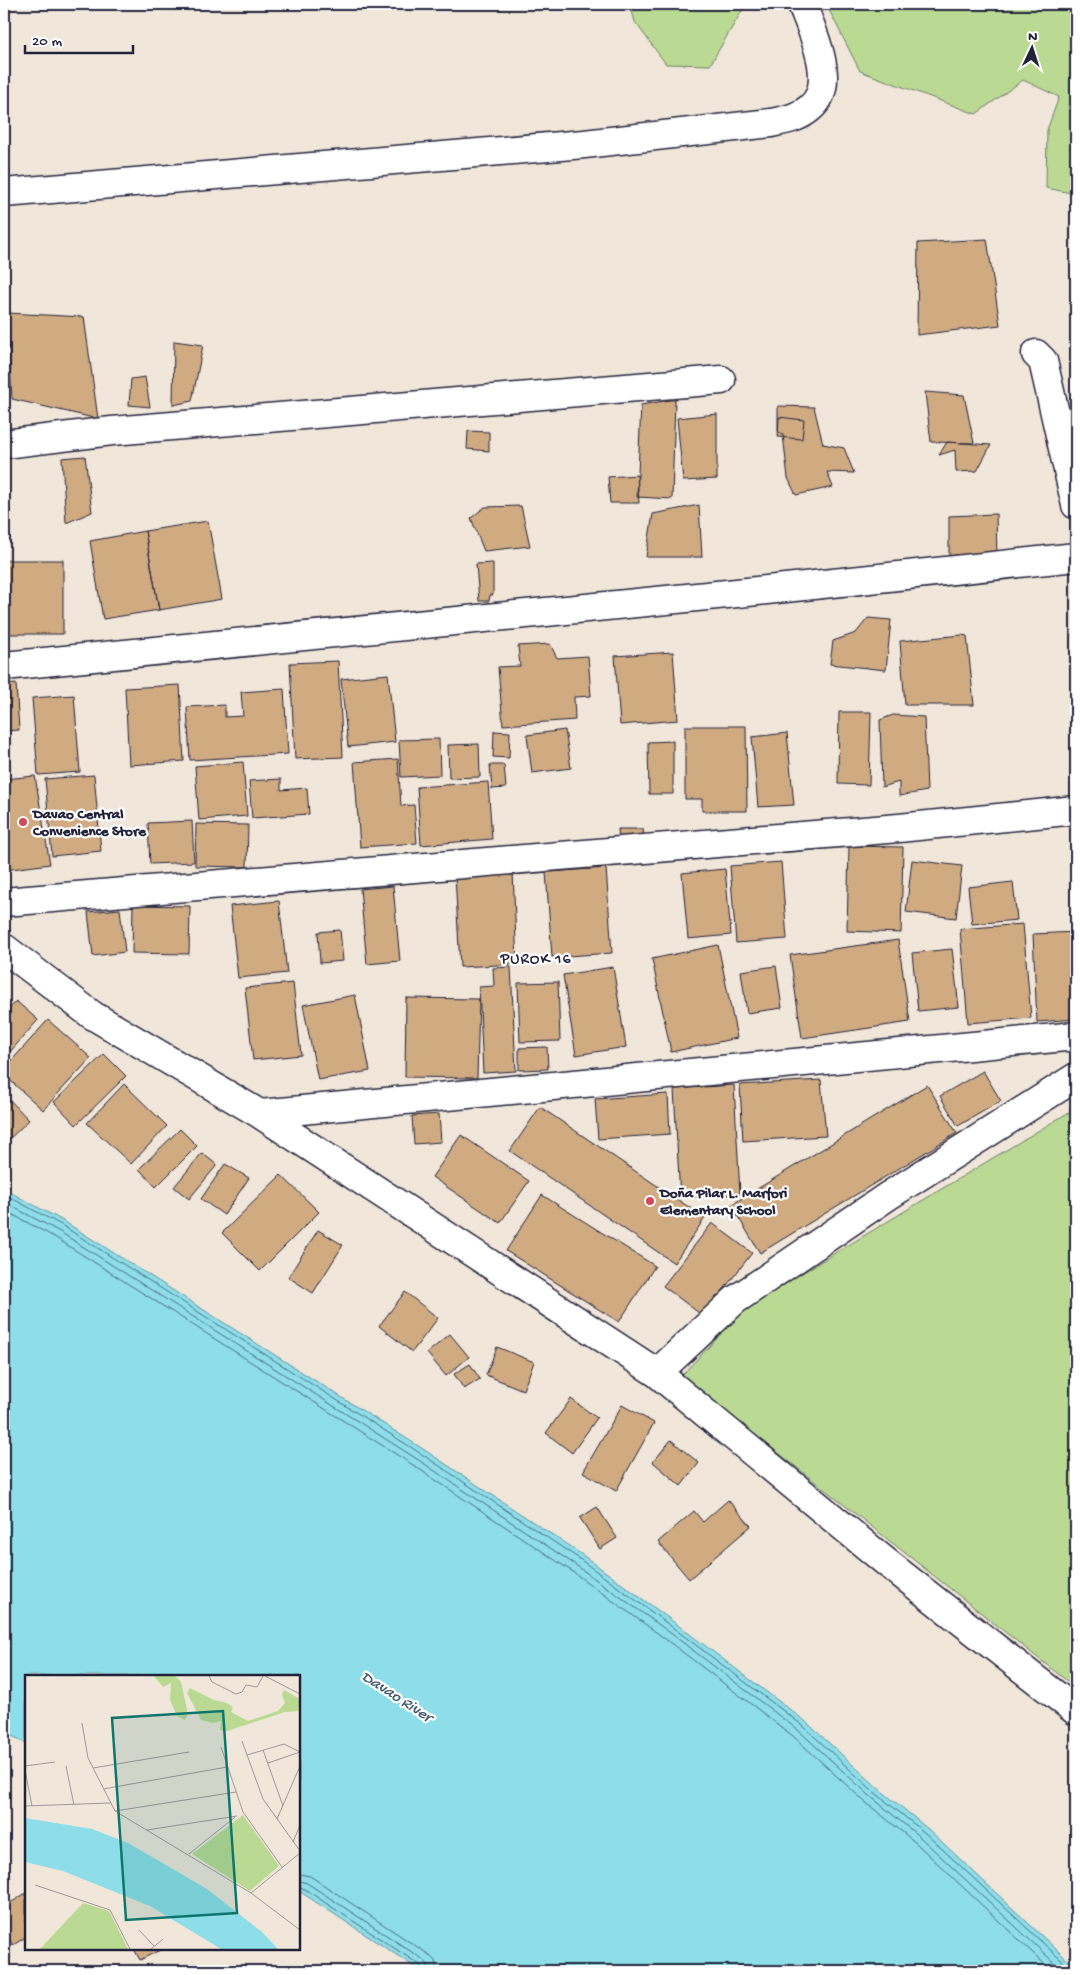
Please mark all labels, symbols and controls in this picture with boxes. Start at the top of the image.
scale bar [25,22,132,54]
north arrow [1008,22,1058,72]
text: N [1028,29,1038,46]
text: 20 m [32,33,62,51]
place label: Davao Central Convenience Store [31,806,147,841]
marker: Davao Central Convenience Store [17,816,29,828]
district label: PUROK 16 [499,951,572,970]
place label: Doña Pilar L. Marfori Elementary School [658,1185,787,1220]
marker: Doña Pilar L. Marfori Elementary School [644,1195,656,1207]
water label: Davao River [357,1668,438,1730]
inset map [25,1675,300,1950]

